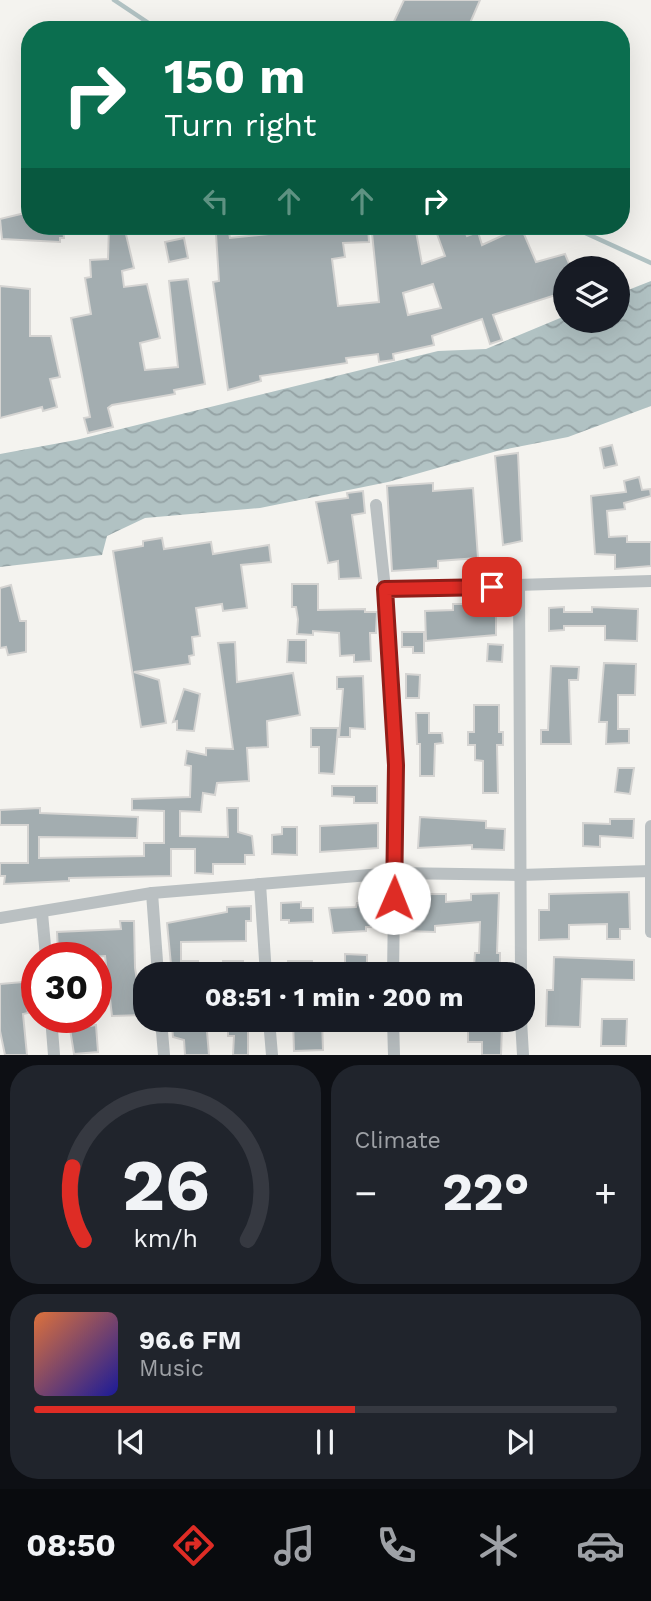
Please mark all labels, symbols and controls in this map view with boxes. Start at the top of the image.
text: 150 m [164,47,305,105]
icon: right [49,49,140,140]
text: Turn right [164,106,316,144]
icon: left [197,182,235,220]
icon: ahead [270,182,308,220]
icon: ahead [343,182,381,220]
icon: right [416,182,454,220]
map controls [553,256,630,333]
button: layers [553,256,630,333]
pin [462,557,522,617]
icon: arrive [473,568,511,606]
position arrow [357,861,431,935]
speed limit sign: 30 [21,942,112,1033]
text: 08:51 · 1 min · 200 m [205,982,463,1012]
text: Climate [355,1127,441,1154]
text: 26 [121,1143,209,1229]
text: 22° [442,1162,530,1223]
text: − [355,1171,377,1215]
text: + [594,1171,617,1215]
text: km/h [133,1224,197,1253]
text: 96.6 FM [139,1325,241,1355]
text: Music [139,1355,204,1382]
icon: previous [112,1423,150,1461]
icon: pause [306,1423,344,1461]
icon: next [501,1423,539,1461]
icon: directions [169,1521,218,1570]
icon: music [270,1521,319,1570]
icon: phone [372,1521,421,1570]
icon: climate [474,1521,523,1570]
icon: car [576,1521,625,1570]
text: 08:50 [26,1526,116,1564]

